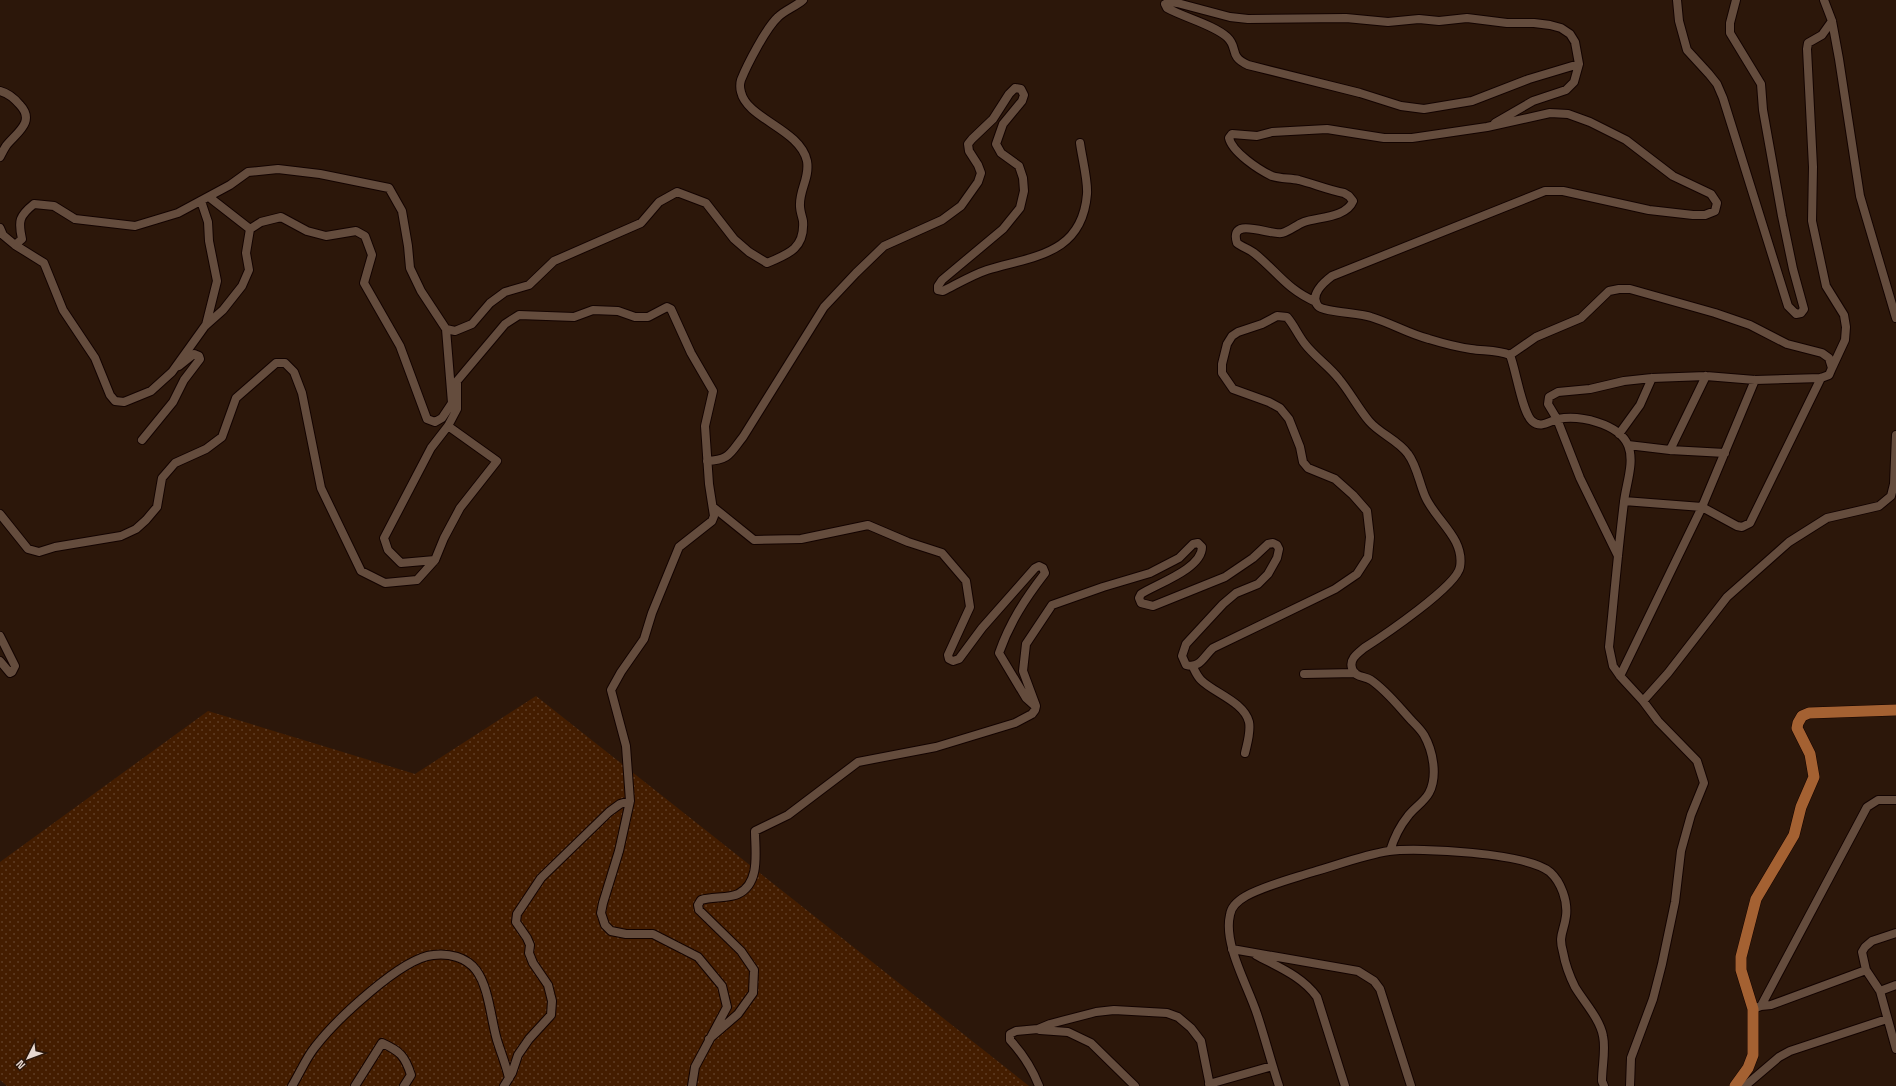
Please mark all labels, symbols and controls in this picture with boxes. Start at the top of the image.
north arrow [8,1038,48,1078]
text: N [13,1057,28,1072]

